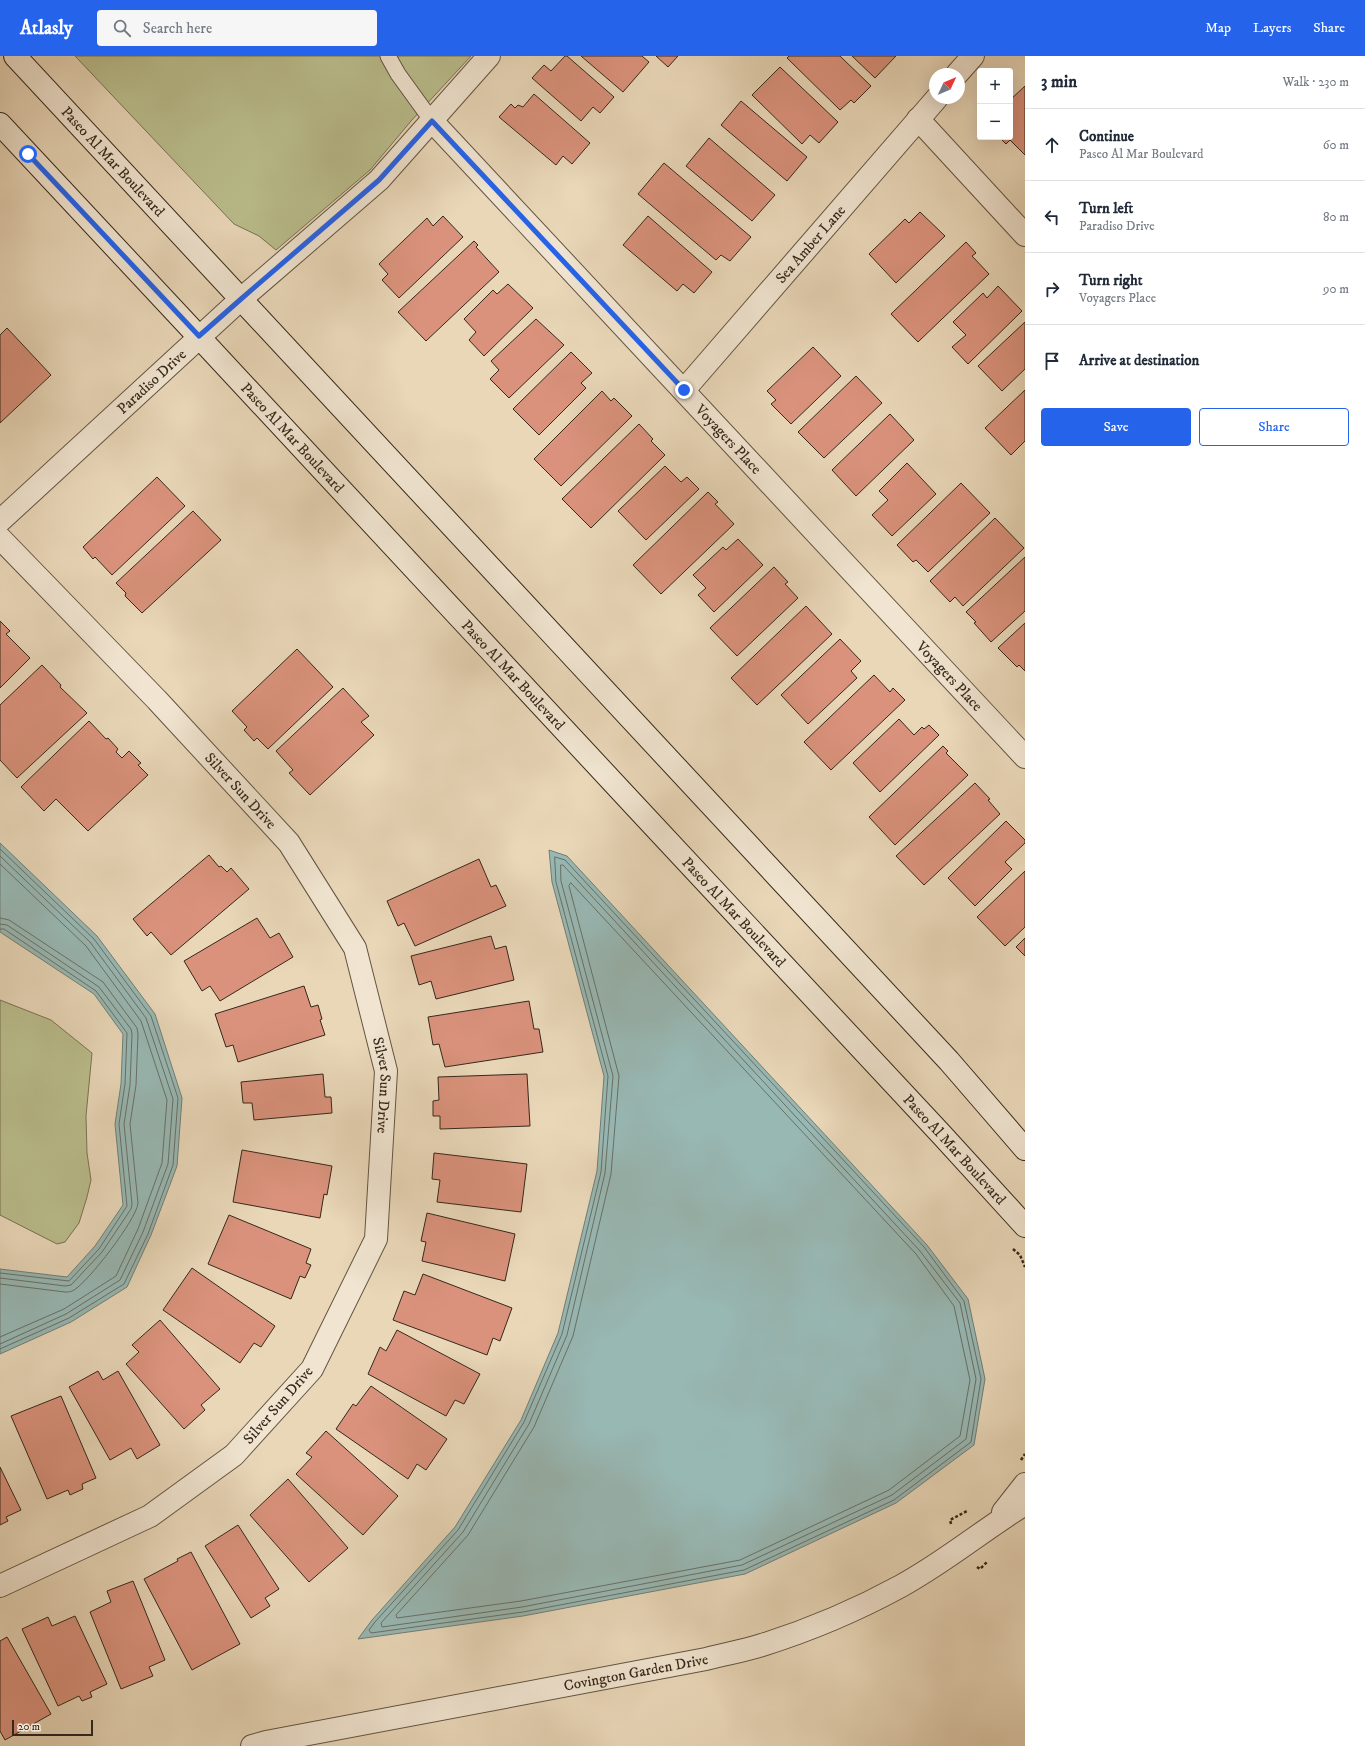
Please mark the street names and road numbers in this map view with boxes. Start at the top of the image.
street label: Paseo Al Mar Boulevard [57,103,169,221]
street label: Sea Amber Lane [772,201,850,288]
street label: Paradiso Drive [113,345,190,418]
street label: Paseo Al Mar Boulevard [236,379,349,498]
street label: Voyagers Place [690,400,766,479]
street label: Paseo Al Mar Boulevard [457,616,569,735]
street label: Voyagers Place [911,637,987,716]
street label: Silver Sun Drive [200,749,280,833]
street label: Paseo Al Mar Boulevard [678,853,790,972]
street label: Silver Sun Drive [368,1035,395,1134]
street label: Paseo Al Mar Boulevard [899,1090,1010,1209]
street label: Silver Sun Drive [239,1362,317,1448]
street label: Covington Garden Drive [562,1650,710,1696]

